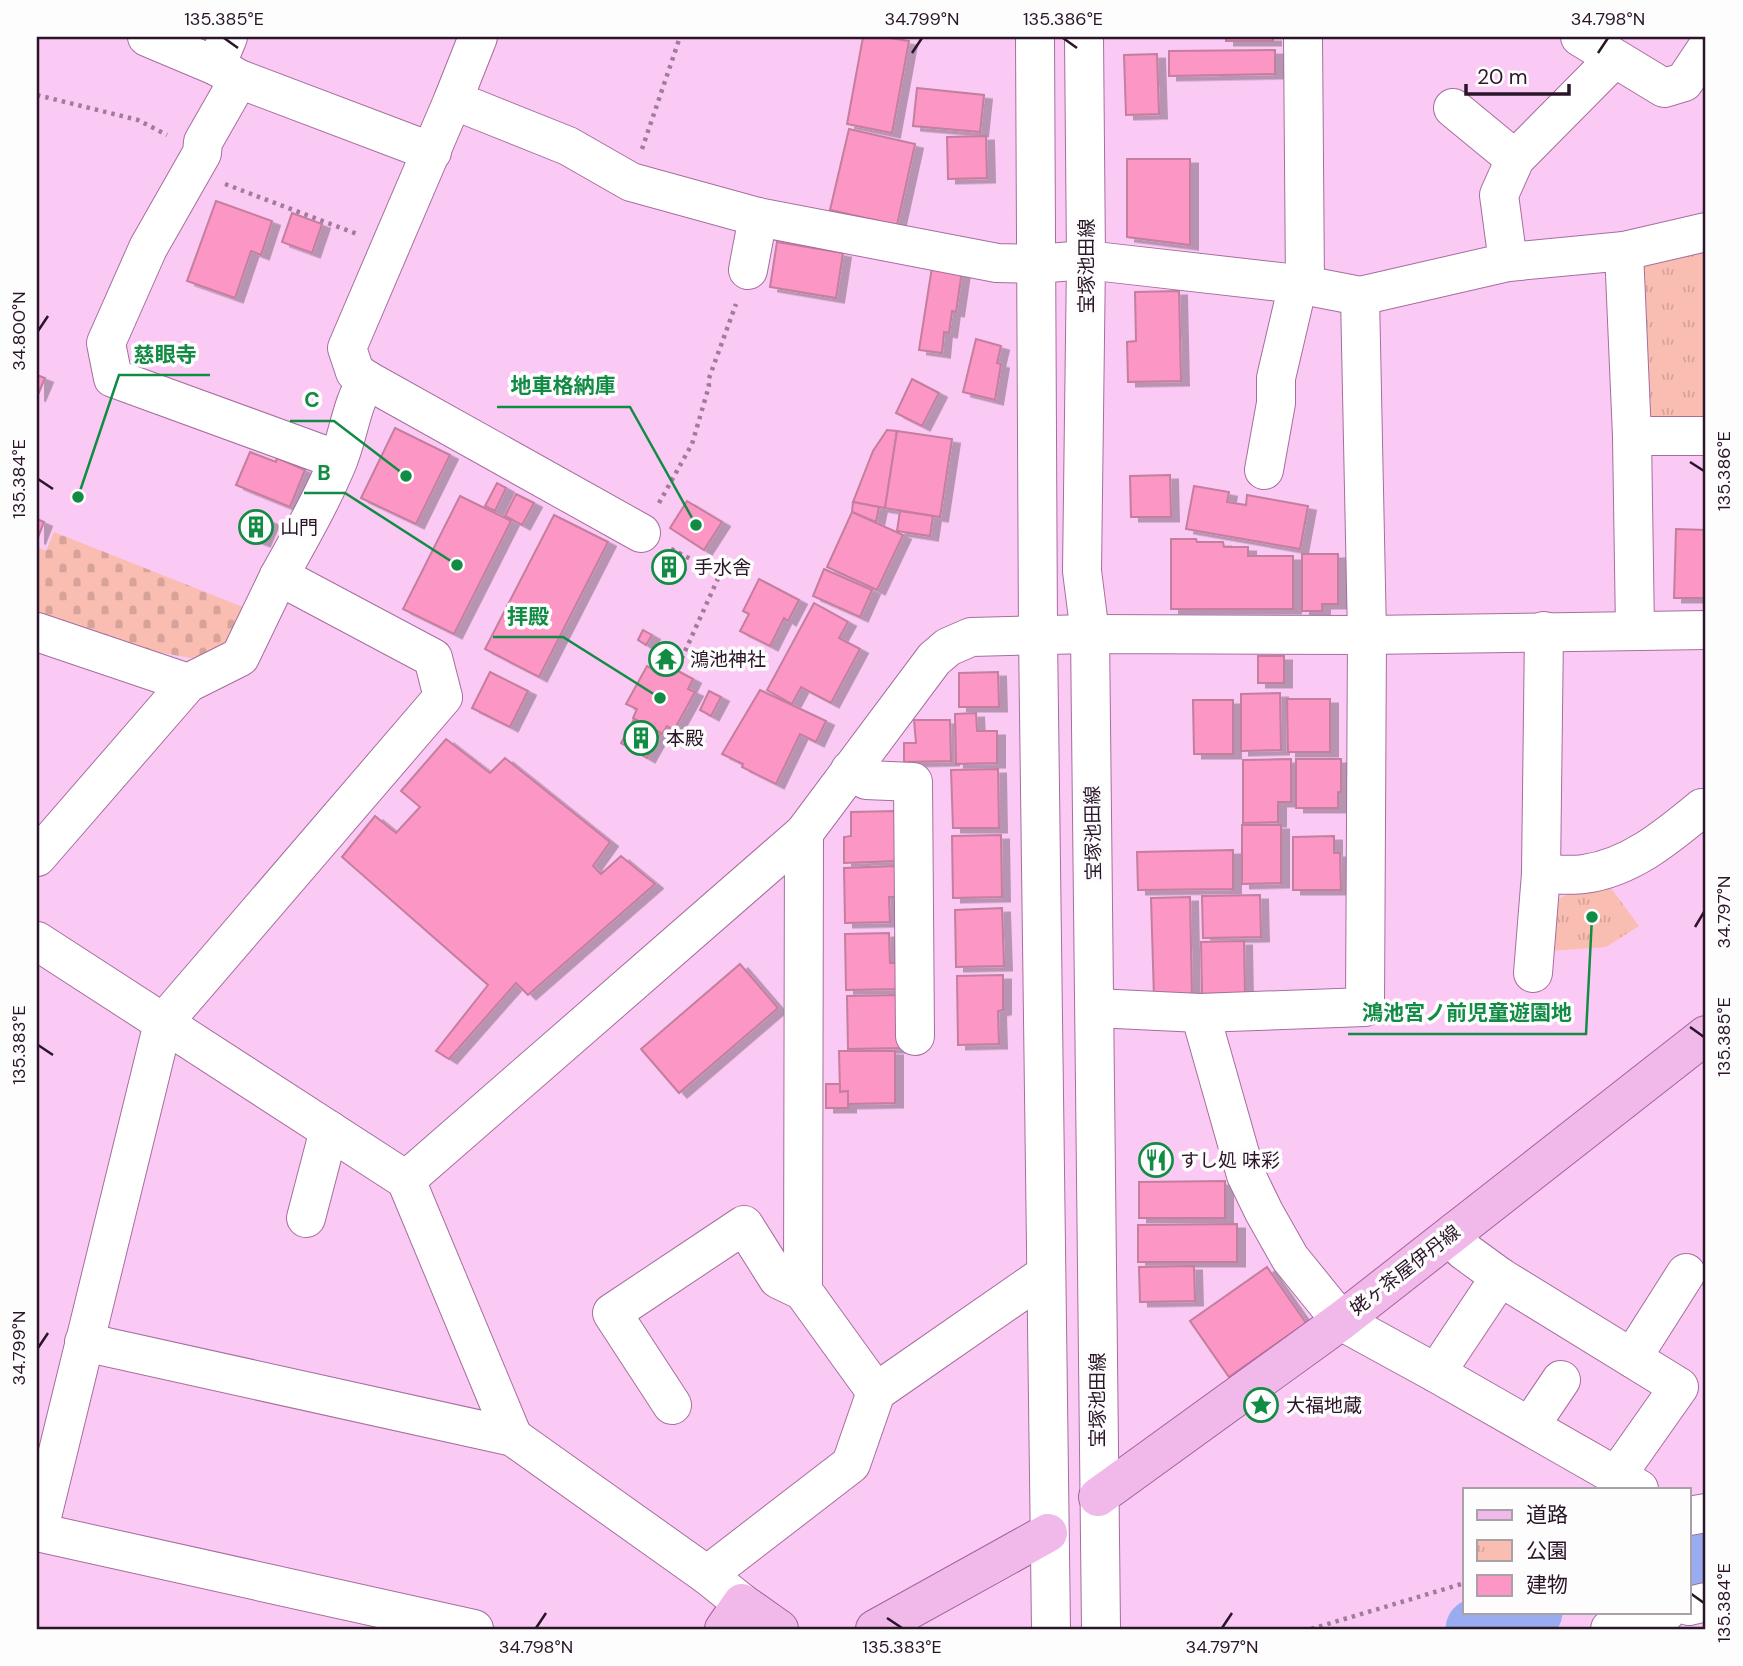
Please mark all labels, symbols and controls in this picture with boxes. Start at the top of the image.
text: 135.385°E [184,7,264,31]
text: 34.799°N [885,7,959,31]
text: 135.386°E [1023,7,1103,31]
text: 34.798°N [1571,7,1645,31]
scale bar [1466,52,1570,96]
text: 20 m [1477,63,1528,91]
street label: 宝塚池田線 [1074,218,1099,314]
text: 34.800°N [7,291,31,371]
callout: 慈眼寺 [119,333,210,375]
text: 慈眼寺 [134,341,197,369]
callout: 地車格納庫 [497,365,630,407]
text: 地車格納庫 [511,372,616,400]
callout: C [290,379,334,421]
text: C [304,386,320,414]
text: 135.386°E [1712,431,1736,511]
text: 135.384°E [7,439,31,519]
callout: B [304,451,345,493]
text: B [317,459,331,487]
building icon: 山門 [237,508,275,546]
place label: 山門 [280,515,318,540]
building icon: 手水舎 [650,548,688,586]
place label: 手水舎 [694,555,751,580]
callout: 拝殿 [493,595,563,637]
text: 拝殿 [507,603,549,631]
temple icon: 鴻池神社 [647,640,685,678]
place label: 鴻池神社 [690,647,766,672]
building icon: 本殿 [622,719,660,757]
place label: 本殿 [666,726,704,751]
street label: 宝塚池田線 [1080,785,1106,881]
text: 34.797°N [1712,876,1736,948]
callout: 鴻池宮ノ前児童遊園地 [1348,992,1586,1034]
text: 135.385°E [1712,997,1736,1077]
text: 鴻池宮ノ前児童遊園地 [1362,999,1572,1027]
text: 135.383°E [7,1005,31,1085]
restaurant icon: すし処 味彩 [1137,1141,1175,1179]
place label: すし処 味彩 [1180,1148,1280,1173]
street label: 姥ヶ茶屋伊丹線 [1345,1219,1465,1321]
text: 34.799°N [7,1311,31,1385]
street label: 宝塚池田線 [1085,1352,1110,1448]
place icon: 大福地蔵 [1242,1386,1280,1424]
place label: 大福地蔵 [1286,1393,1362,1418]
legend [1463,1488,1690,1614]
text: 道路 [1526,1501,1568,1529]
text: 公園 [1526,1537,1568,1565]
text: 135.384°E [1712,1563,1736,1643]
text: 建物 [1526,1571,1568,1599]
text: 34.798°N [499,1635,573,1659]
text: 135.383°E [862,1635,942,1659]
text: 34.797°N [1186,1635,1258,1659]

